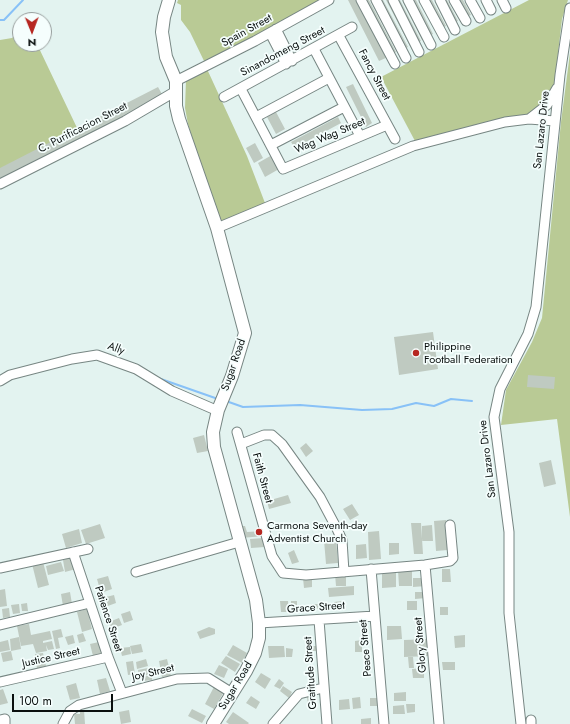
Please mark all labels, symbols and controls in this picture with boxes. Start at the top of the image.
north arrow [12,12,52,52]
street label: Spain Street [219,12,275,50]
street label: Sinandomeng Street [238,24,328,80]
text: N [28,35,37,51]
street label: Fancy Street [355,47,393,103]
street label: San Lazaro Drive [531,90,553,170]
street label: C. Purificacion Street [36,100,130,156]
street label: Wag Wag Street [293,115,367,157]
street label: Sugar Road [219,337,249,393]
street label: Ally [106,340,126,358]
place label: Philippine Football Federation [424,340,513,366]
marker: Philippine Football Federation [411,348,421,358]
street label: San Lazaro Drive [477,419,499,499]
street label: Faith Street [249,452,275,504]
place label: Carmona Seventh-day Adventist Church [267,519,367,545]
marker: Carmona Seventh-day Adventist Church [254,527,264,537]
street label: Patience Street [91,584,125,654]
street label: Grace Street [287,599,345,617]
street label: Glory Street [412,617,430,673]
street label: Peace Street [357,619,375,677]
street label: Gratitude Street [302,636,320,710]
street label: Justice Street [21,645,81,671]
street label: Sugar Road [216,659,256,713]
street label: Joy Street [131,662,175,684]
scale bar [14,686,115,712]
text: 100 m [19,692,52,710]

